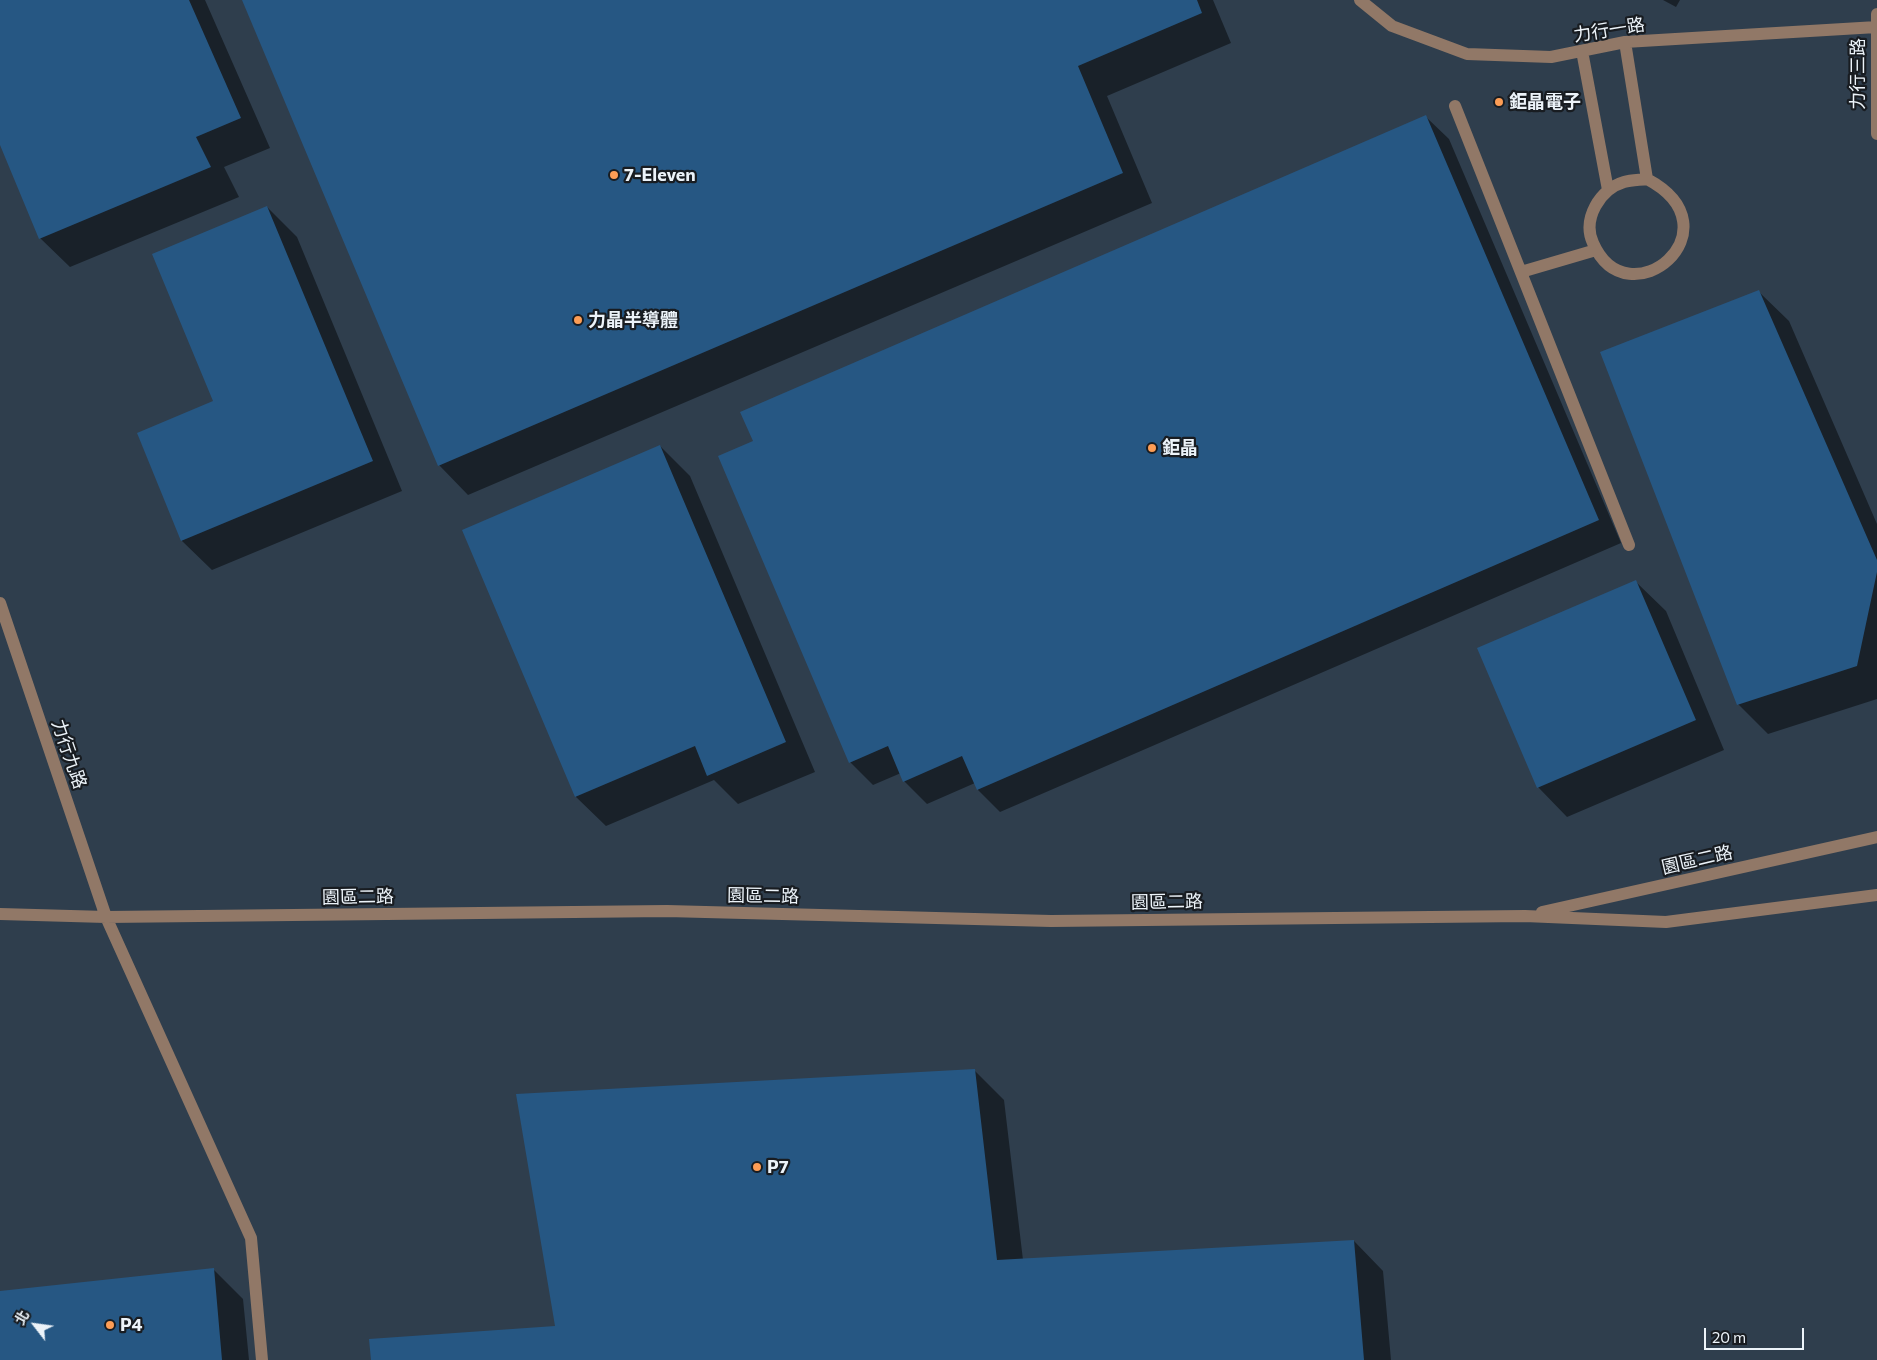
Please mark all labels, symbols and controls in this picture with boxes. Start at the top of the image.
street label: 力行一路 [1572,14,1646,46]
street label: 力行三路 [1847,38,1869,110]
place label: 鉅晶電子 [1509,91,1581,113]
marker: 鉅晶電子 [1493,96,1505,108]
place label: 7-Eleven [624,164,696,186]
marker: 7-Eleven [608,169,620,181]
place label: 力晶半導體 [588,309,678,331]
marker: 力晶半導體 [572,314,584,326]
place label: 鉅晶 [1162,437,1198,459]
marker: 鉅晶 [1146,442,1158,454]
street label: 力行九路 [47,716,91,792]
street label: 園區二路 [1659,841,1735,879]
street label: 園區二路 [727,885,799,907]
street label: 園區二路 [322,886,394,908]
street label: 園區二路 [1131,891,1203,913]
place label: P7 [767,1156,789,1178]
marker: P7 [751,1161,763,1173]
north arrow [10,1300,60,1350]
text: 北 [11,1307,32,1328]
place label: P4 [120,1314,142,1336]
scale bar [1707,1318,1807,1350]
marker: P4 [104,1319,116,1331]
text: 20 m [1712,1328,1746,1346]

